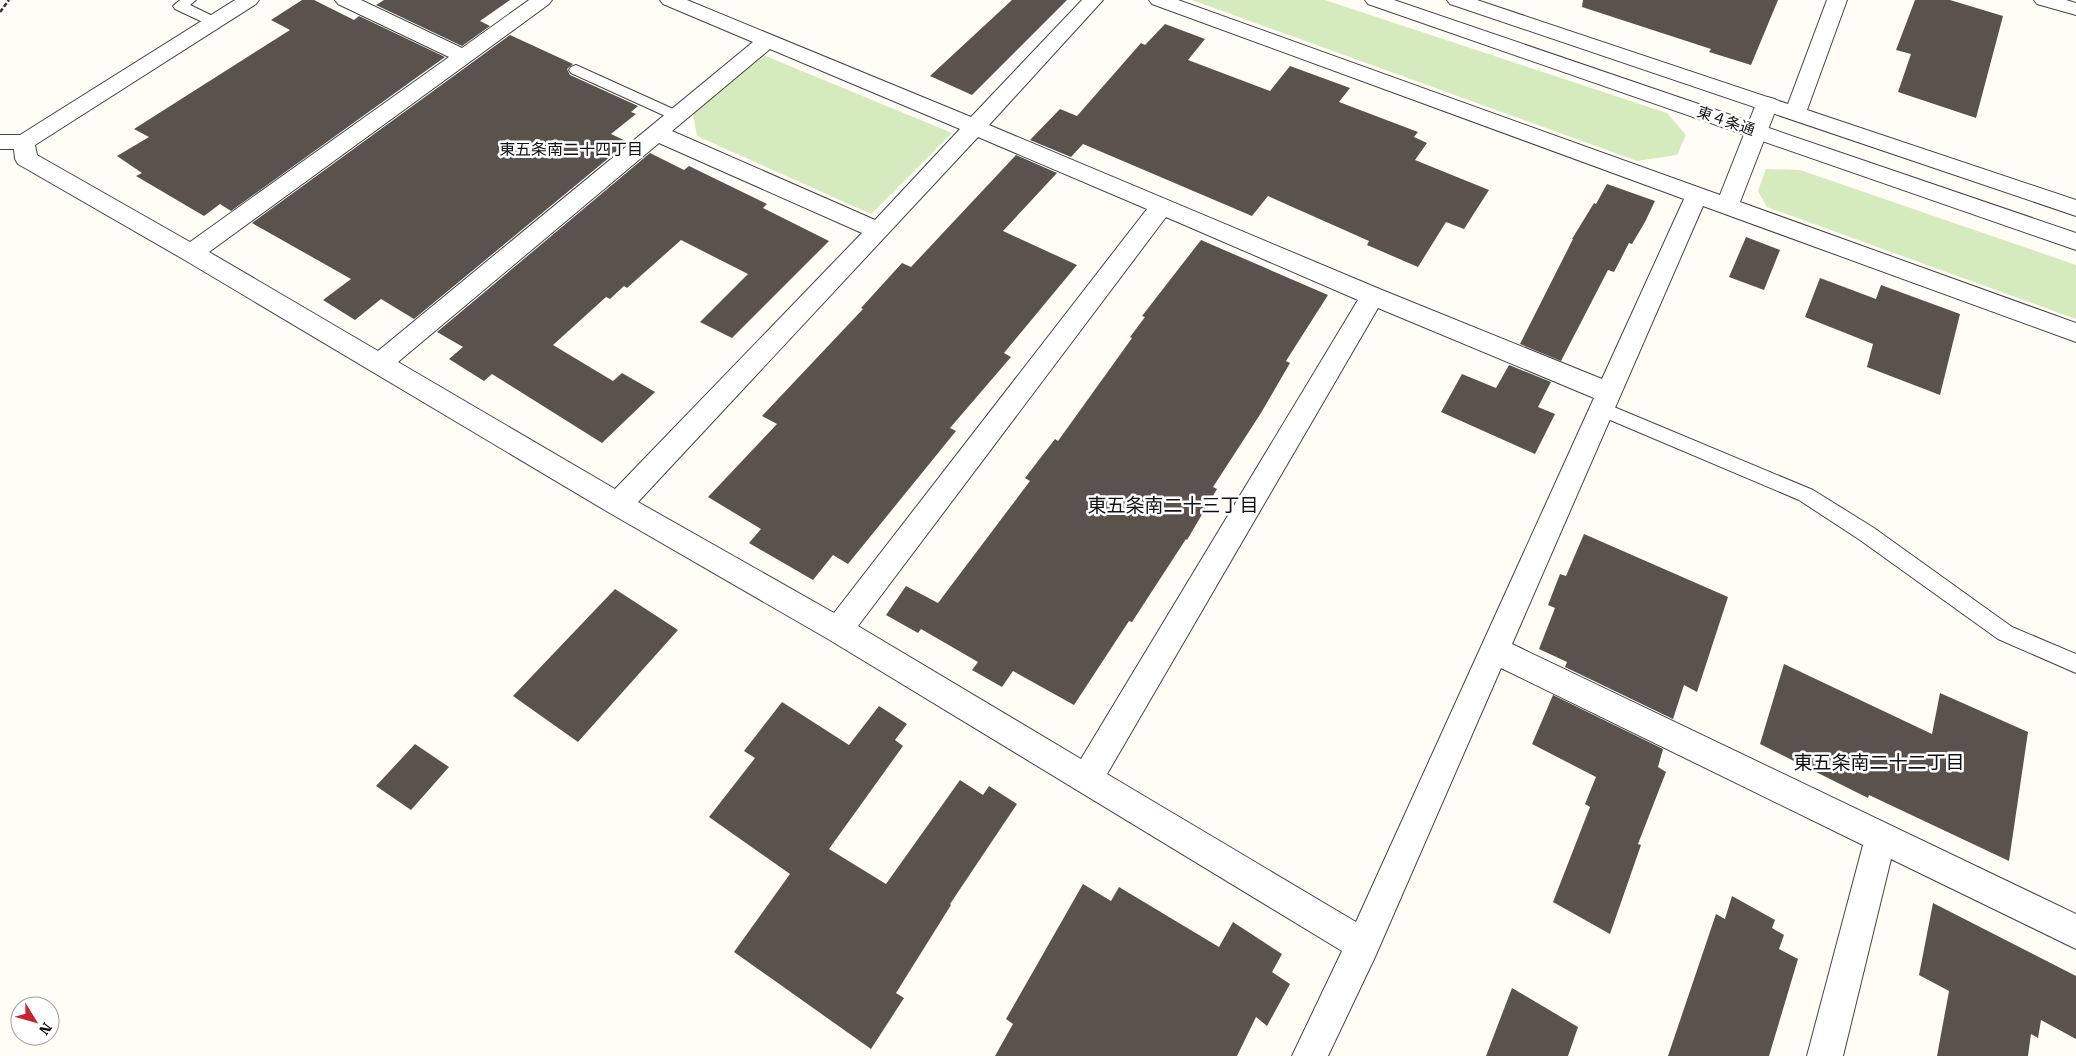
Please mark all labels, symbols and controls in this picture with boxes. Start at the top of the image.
street label: 東４条通 [1695,103,1757,139]
district label: 東五条南二十四丁目 [499,140,643,159]
district label: 東五条南二十三丁目 [1087,494,1259,517]
district label: 東五条南二十二丁目 [1793,751,1965,774]
north arrow [10,996,60,1046]
text: N [36,1020,55,1038]

